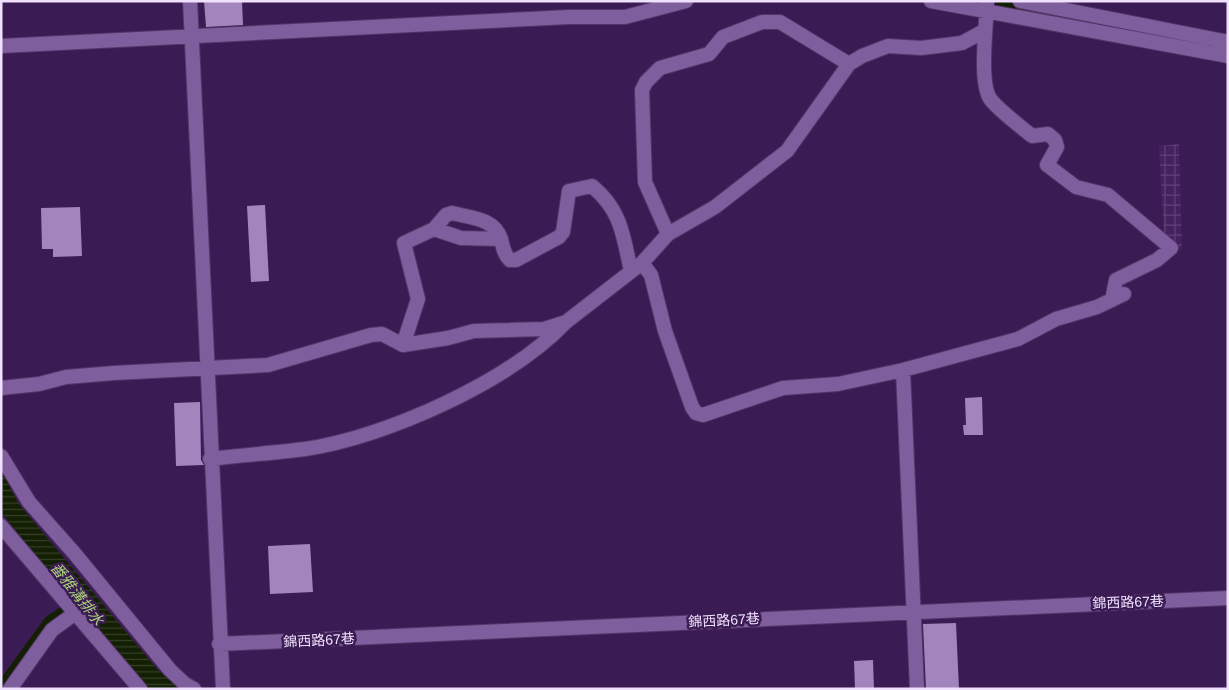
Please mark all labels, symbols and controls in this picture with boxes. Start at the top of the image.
water label: 番雅溝排水 [48,559,108,629]
street label: 錦西路67巷 [1092,593,1164,611]
street label: 錦西路67巷 [688,610,760,630]
street label: 錦西路67巷 [283,630,355,650]

